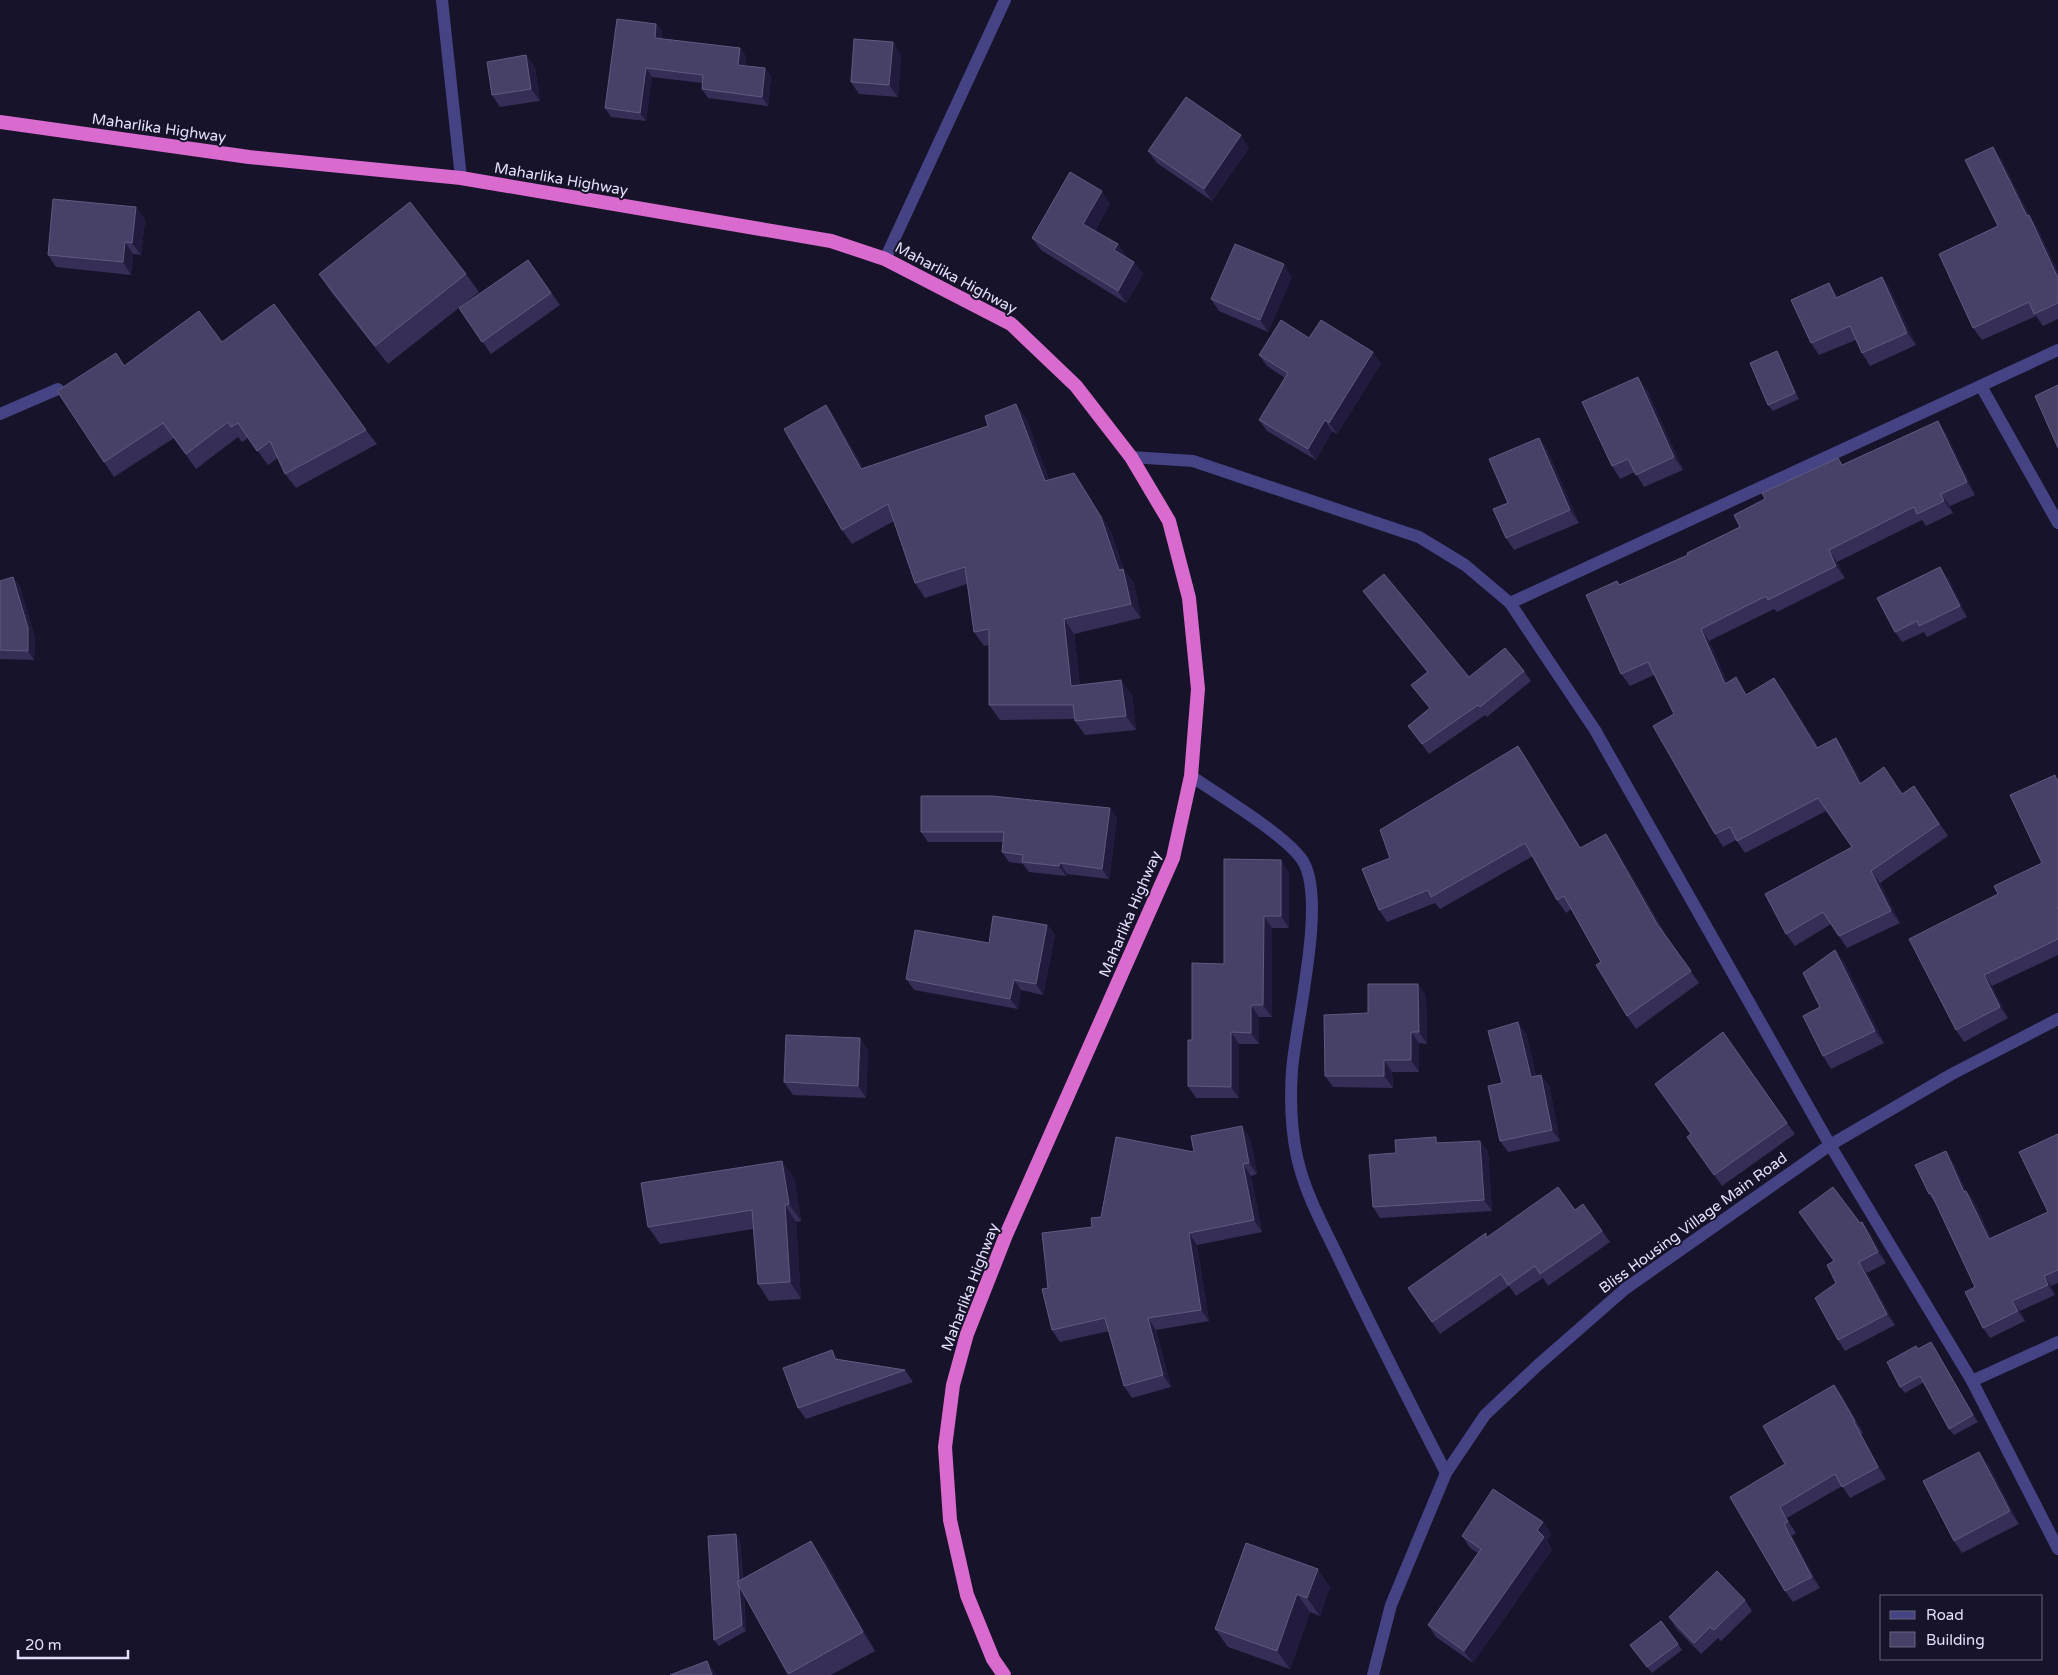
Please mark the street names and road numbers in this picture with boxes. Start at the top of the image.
street label: Maharlika Highway [91,110,227,146]
street label: Maharlika Highway [493,158,629,200]
street label: Maharlika Highway [892,238,1020,318]
street label: Maharlika Highway [1095,848,1165,980]
street label: Bliss Housing Village Main Road [1595,1149,1791,1297]
street label: Maharlika Highway [937,1220,1003,1354]

